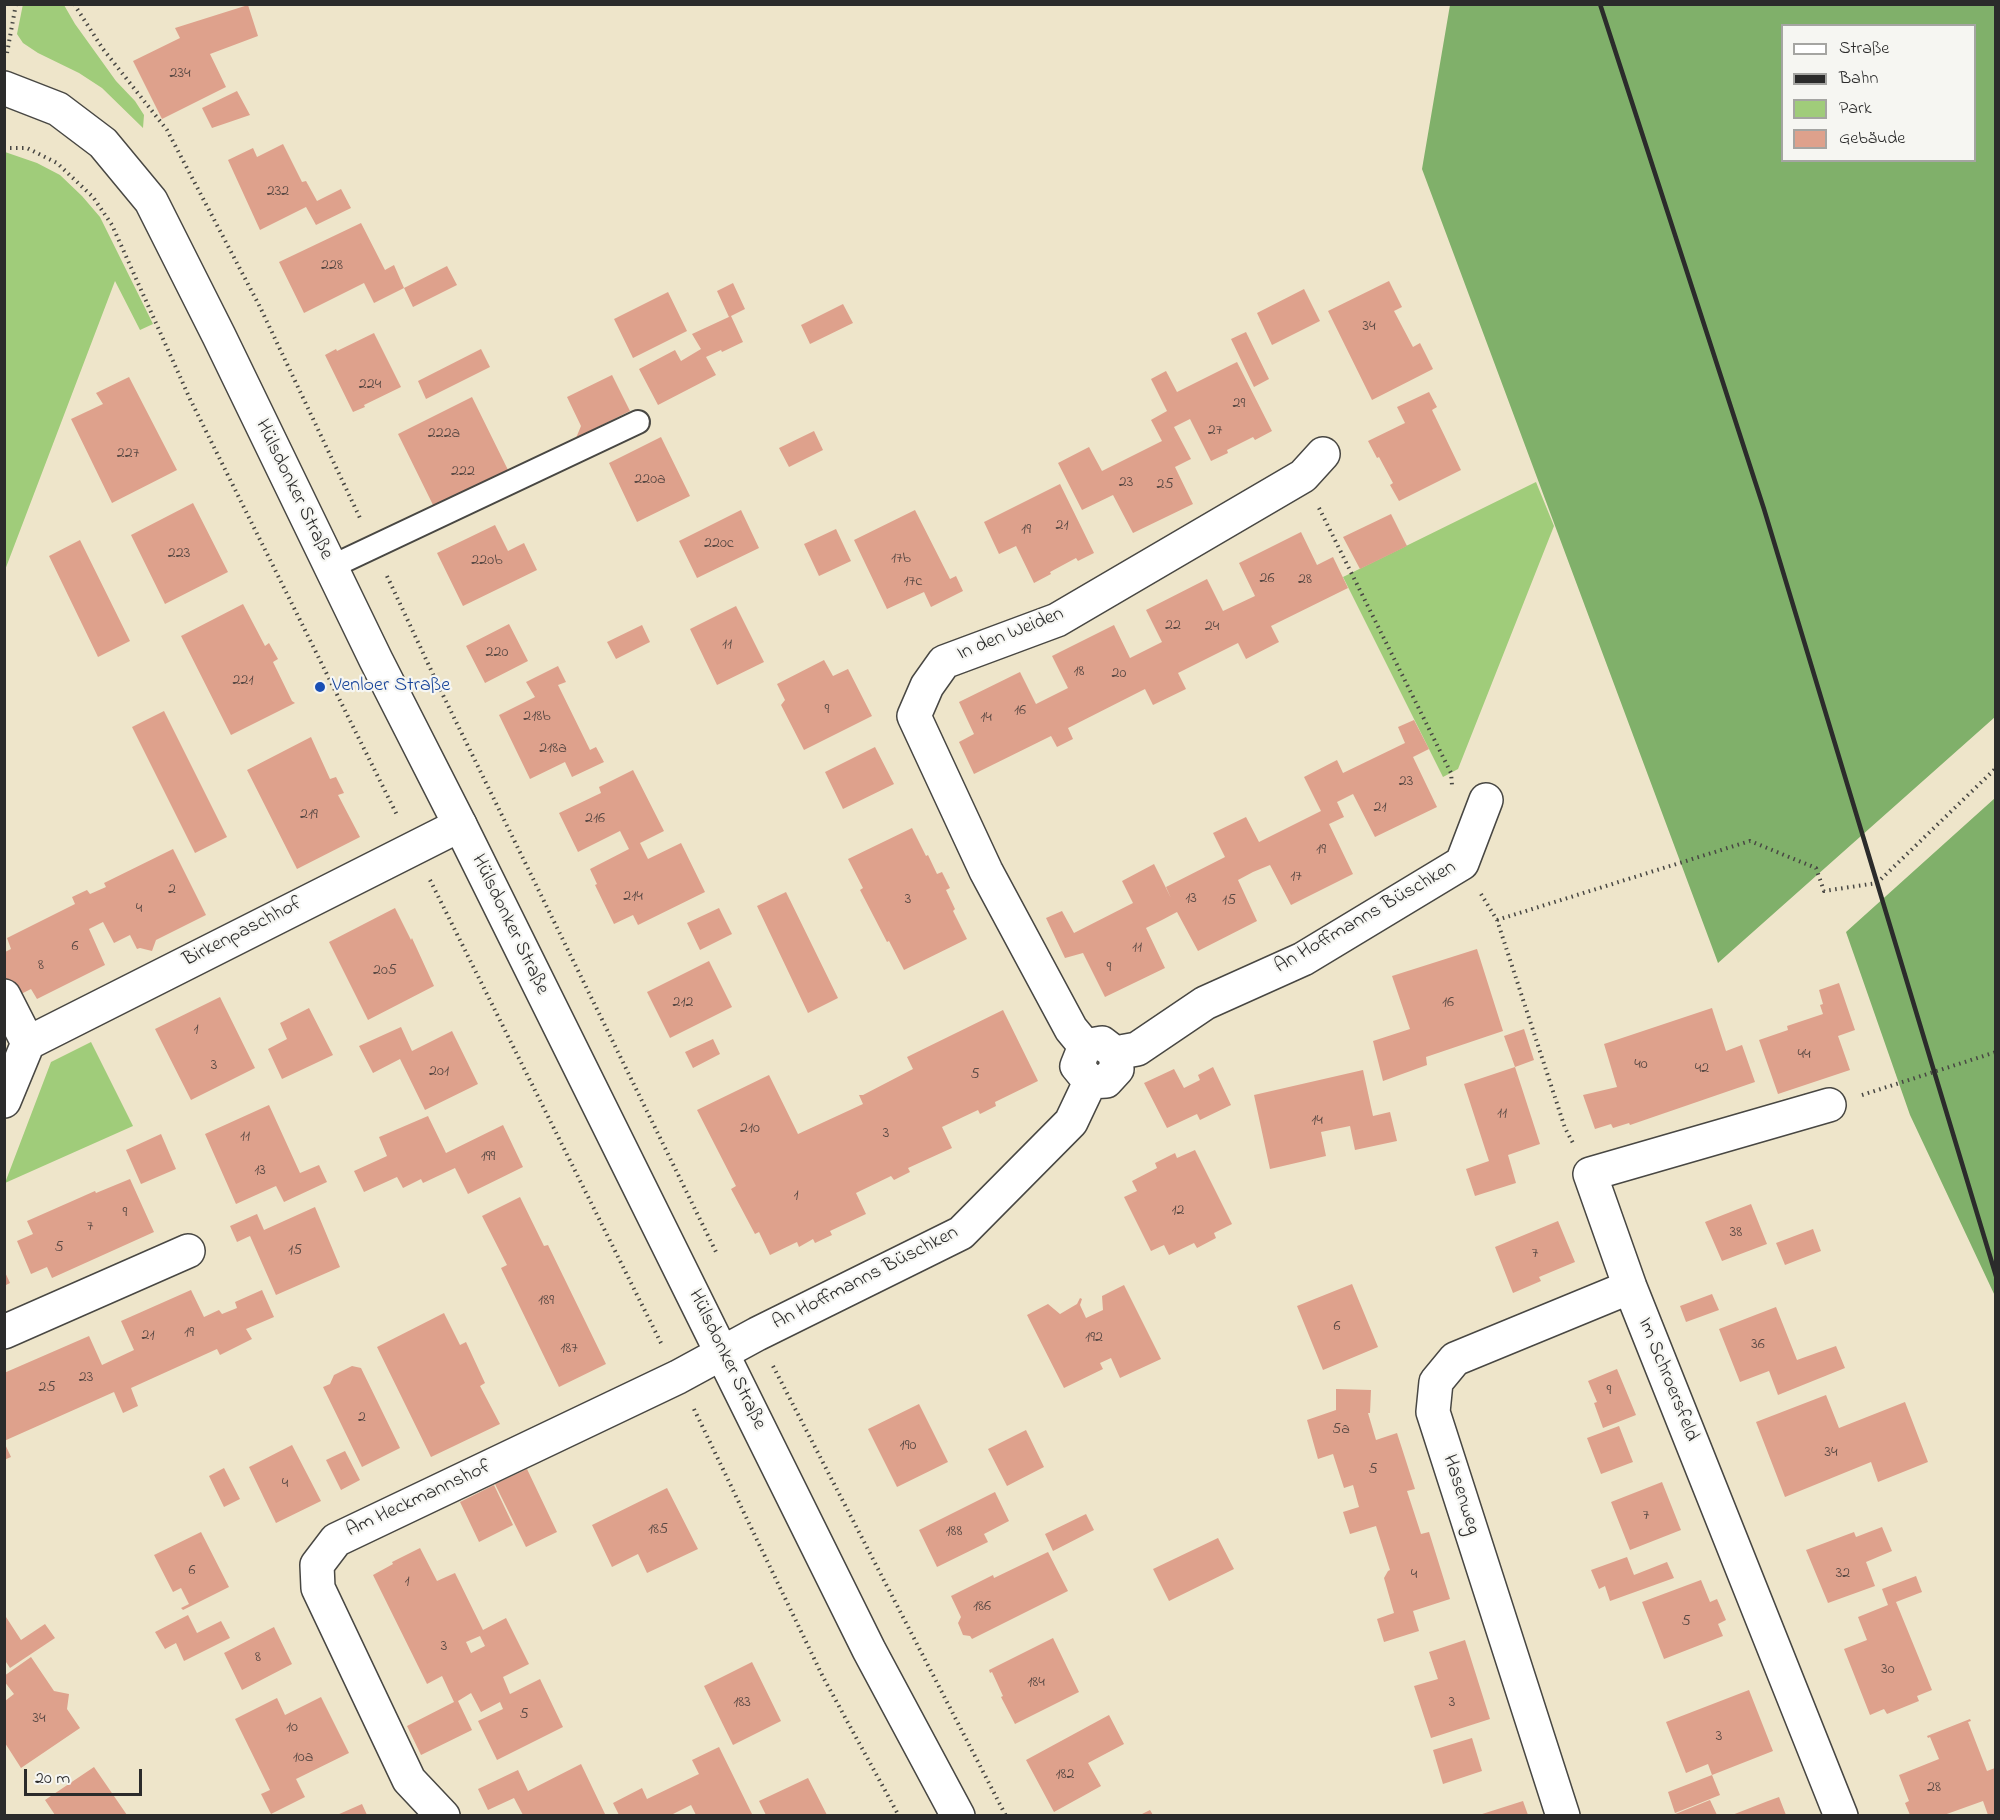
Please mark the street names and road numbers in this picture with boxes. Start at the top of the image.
street label: Hülsdonker Straße [249,416,337,564]
street label: In den Weiden [954,603,1068,667]
street label: Hülsdonker Straße [465,851,553,999]
street label: An Hoffmanns Büschken [1271,856,1461,980]
street label: Birkenpaschhof [180,893,306,973]
street label: An Hoffmanns Büschken [769,1222,963,1336]
street label: Hülsdonker Straße [682,1286,770,1434]
street label: Im Schroersfeld [1631,1315,1703,1445]
street label: Hasenweg [1436,1452,1484,1538]
street label: Am Heckmannshof [343,1456,495,1544]

